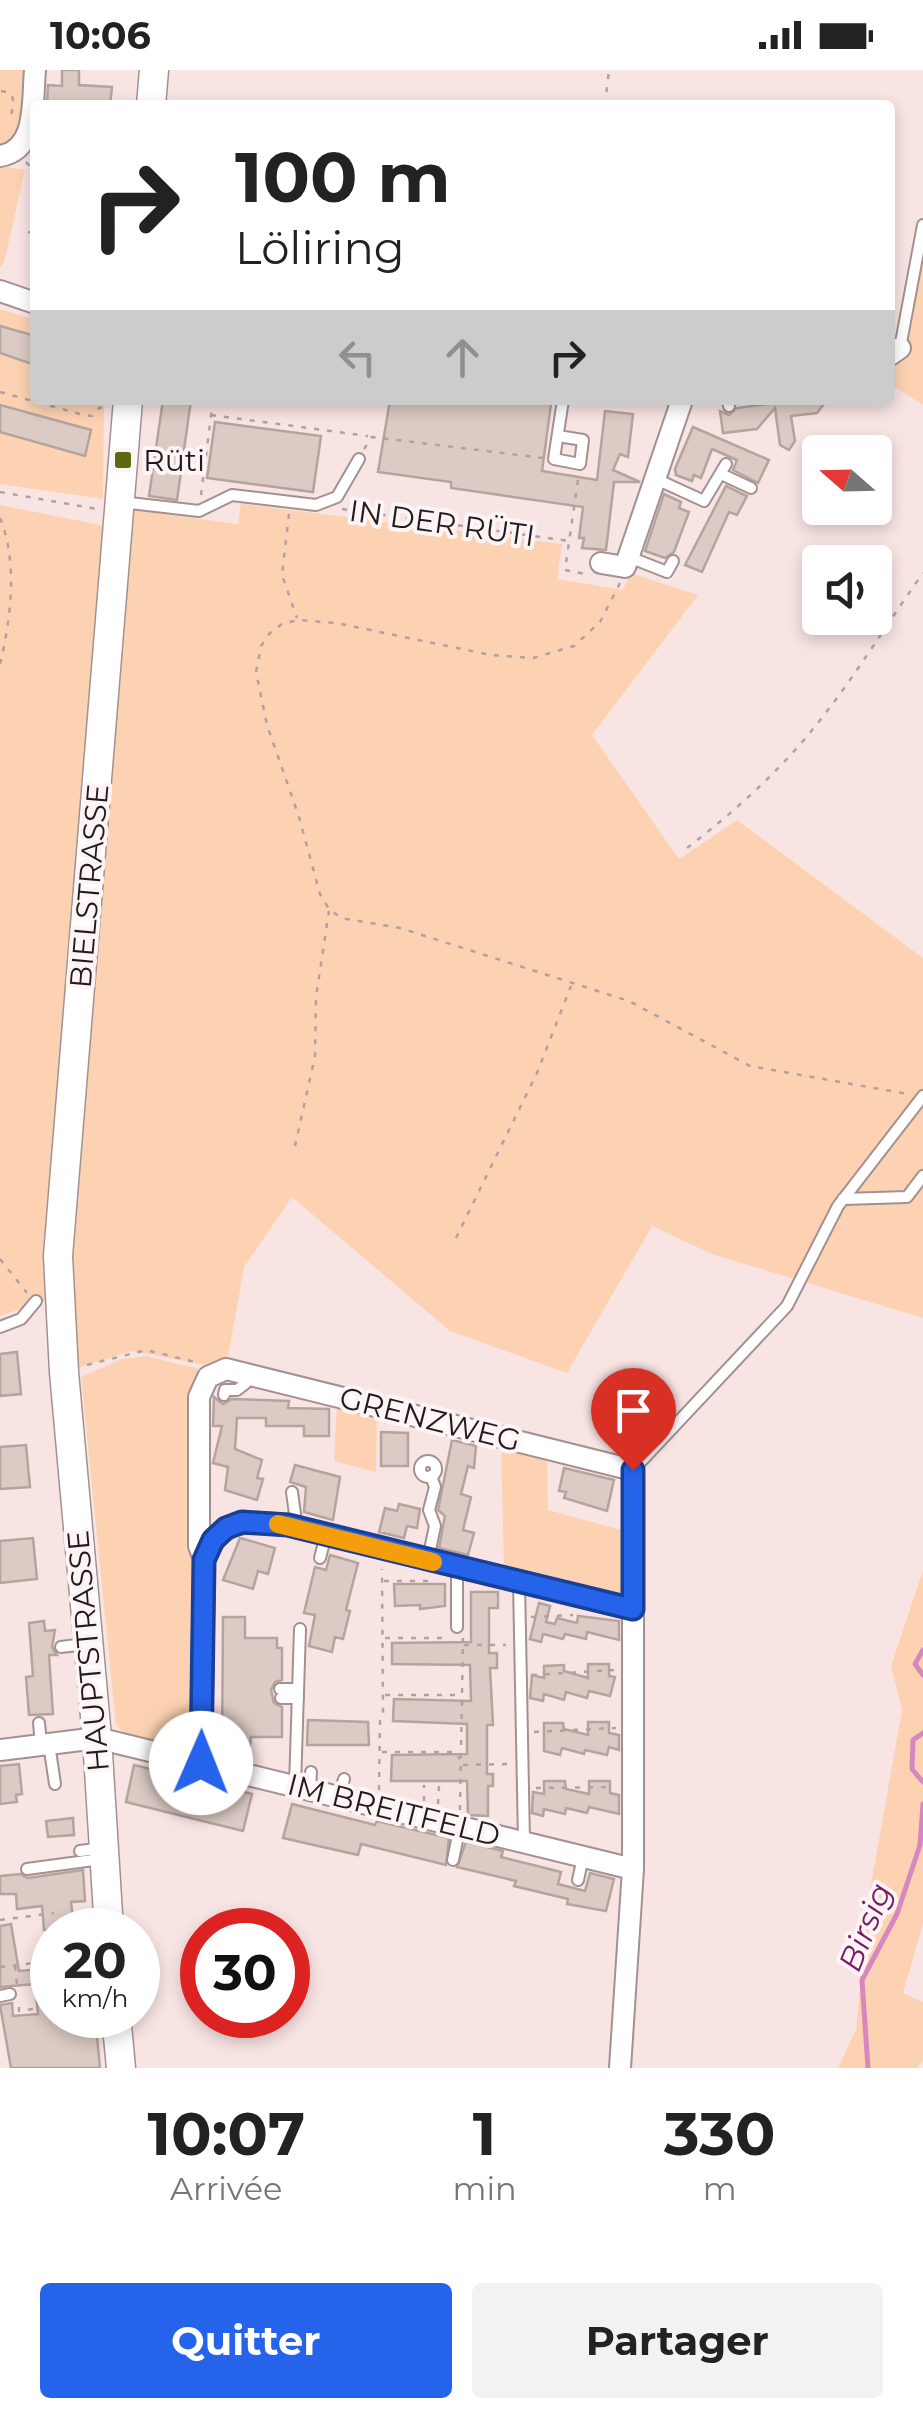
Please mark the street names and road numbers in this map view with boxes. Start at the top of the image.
street label: IN DER RÜTI [347,492,537,554]
street label: BIELSTRASSE [62,782,116,990]
street label: GRENZWEG [336,1379,524,1459]
street label: HAUPTSTRASSE [59,1529,117,1773]
street label: IM BREITFELD [284,1766,504,1854]

